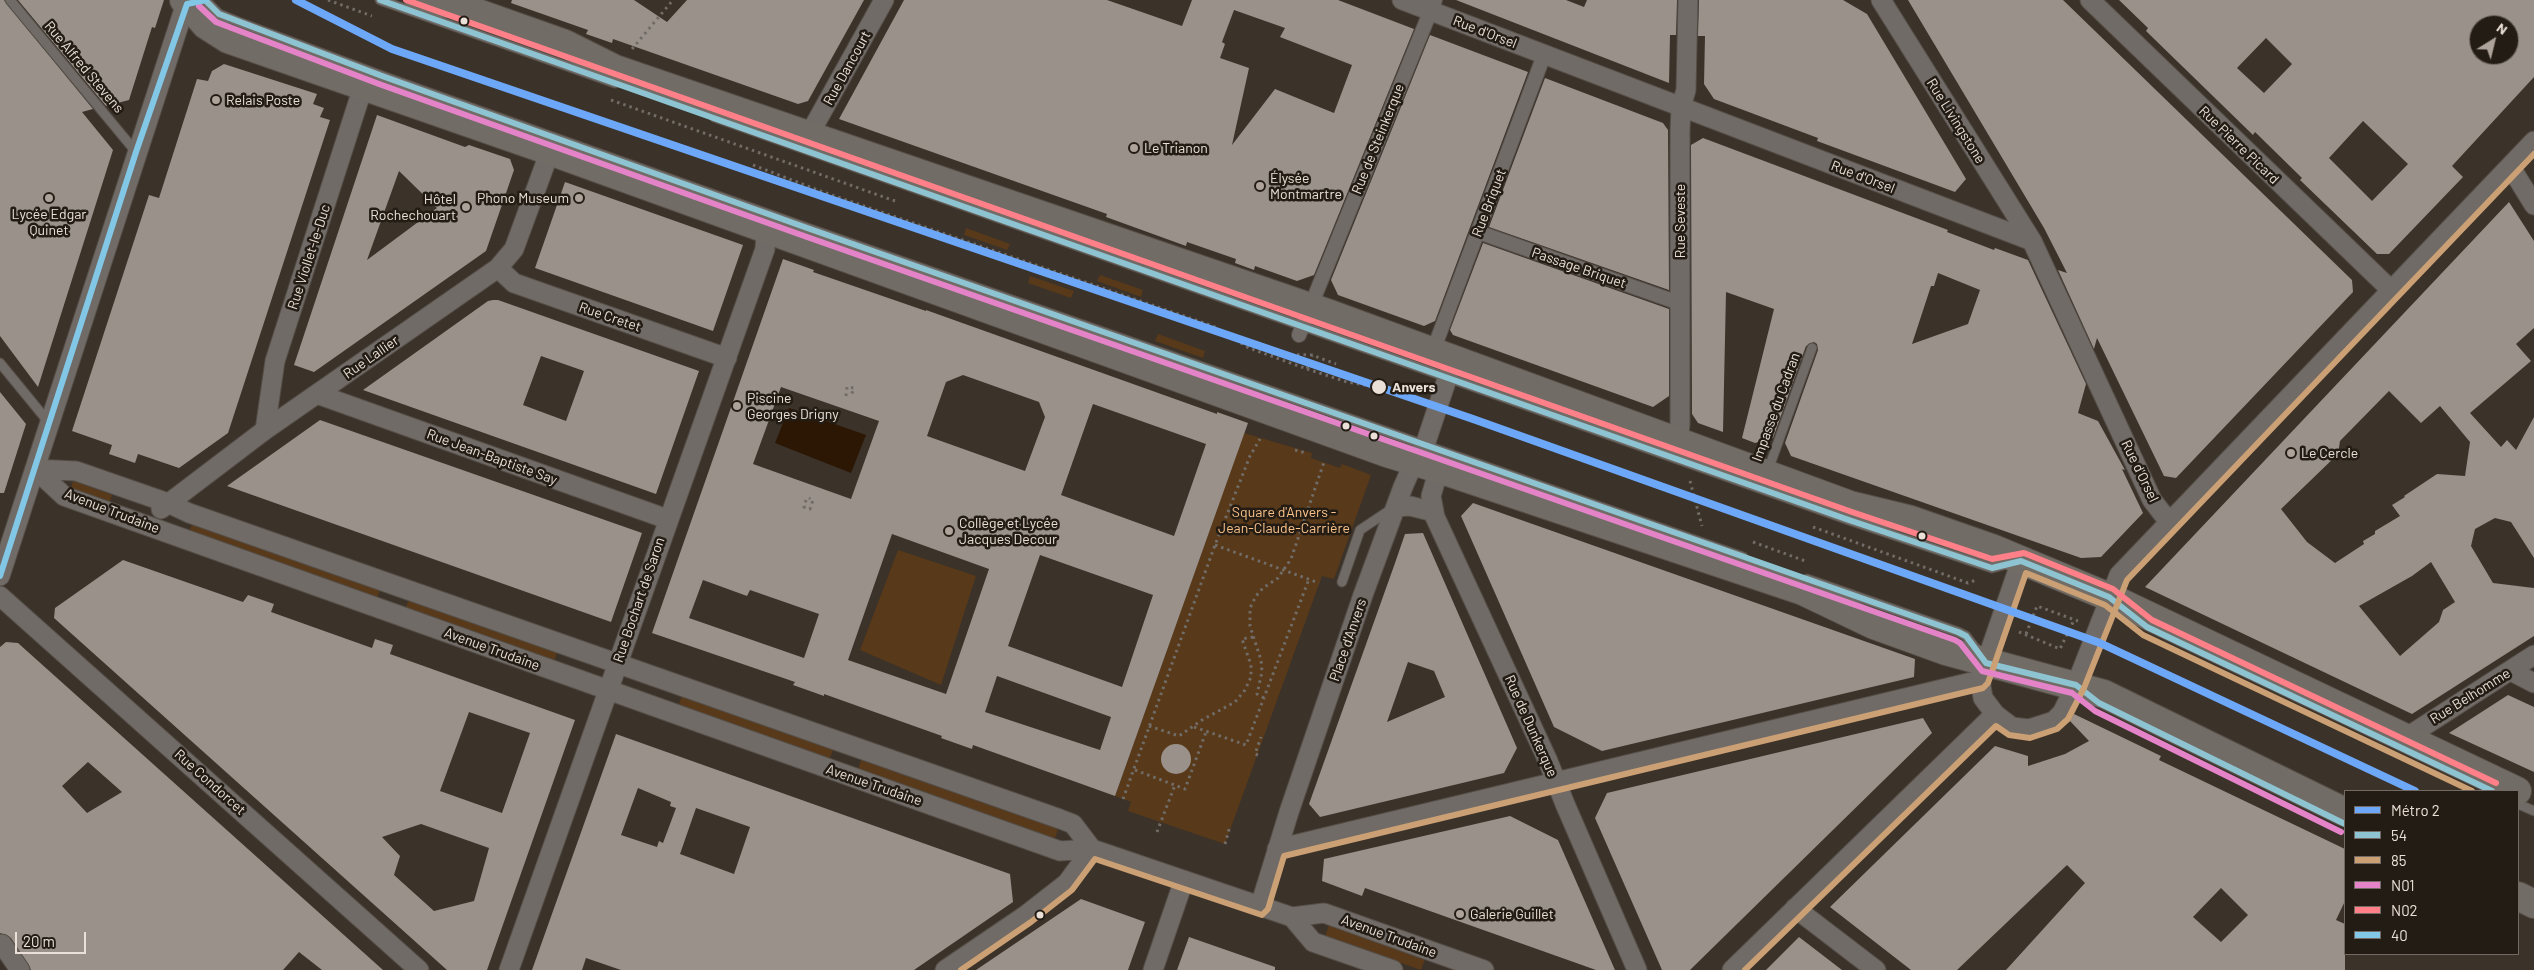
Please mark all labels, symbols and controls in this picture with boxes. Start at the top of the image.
street label: Rue d'Orsel [1451,12,1519,52]
north arrow [2469,15,2519,65]
unlabelled marker [459,16,469,26]
street label: Rue Alfred Stevens [41,18,127,116]
text: N [2494,19,2511,38]
street label: Rue Dancourt [820,28,874,108]
street label: Rue Livingstone [1923,75,1989,167]
street label: Rue de Steinkerque [1348,81,1408,197]
place label: Relais Poste [226,92,300,108]
marker: Relais Poste [210,94,222,106]
street label: Rue Pierre Picard [2195,102,2283,188]
place label: Le Trianon [1144,140,1208,156]
marker: Le Trianon [1128,142,1140,154]
street label: Rue d'Orsel [1829,157,1897,197]
street label: Rue Briquet [1468,167,1510,239]
place label: Élysée Montmartre [1270,170,1342,202]
marker: Élysée Montmartre [1254,180,1266,192]
street label: Rue Seveste [1672,184,1688,258]
place label: Phono Museum [477,190,569,206]
place label: Hôtel Rochechouart [370,191,456,223]
marker: Lycée Edgar Quinet [43,192,55,204]
marker: Phono Museum [573,192,585,204]
marker: Hôtel Rochechouart [460,201,472,213]
street label: Rue Viollet-le-Duc [284,202,334,312]
place label: Lycée Edgar Quinet [12,206,86,238]
street label: Passage Briquet [1530,244,1628,292]
street label: Rue Cretet [577,299,643,335]
street label: Rue Lallier [340,332,402,382]
street label: Impasse du Cadran [1749,350,1803,464]
marker: Anvers [1370,378,1388,396]
place label: Anvers [1392,379,1435,395]
place label: Piscine Georges Drigny [747,390,839,422]
marker: Piscine Georges Drigny [731,400,743,412]
unlabelled marker [1341,421,1351,431]
street label: Rue Jean-Baptiste Say [424,426,560,488]
unlabelled marker [1369,431,1379,441]
street label: Rue d'Orsel [2118,437,2162,505]
place label: Le Cercle [2301,445,2358,461]
marker: Le Cercle [2285,447,2297,459]
street label: Avenue Trudaine [62,485,162,537]
park label: Square d'Anvers - Jean-Claude-Carrière [1218,504,1350,536]
place label: Collège et Lycée Jacques Decour [959,515,1058,548]
marker: Collège et Lycée Jacques Decour [943,525,955,537]
unlabelled marker [1917,531,1927,541]
street label: Rue Bochart de Saron [610,535,668,665]
street label: Place d'Anvers [1326,596,1370,684]
street label: Avenue Trudaine [442,624,542,674]
street label: Rue Belhomme [2427,665,2513,727]
street label: Rue de Dunkerque [1501,673,1561,779]
street label: Rue Condorcet [171,746,249,818]
street label: Avenue Trudaine [824,761,924,809]
legend [2344,790,2519,955]
text: Métro 2 [2391,801,2440,819]
text: 54 [2391,826,2407,844]
text: 85 [2391,851,2407,869]
text: N01 [2391,876,2414,894]
text: N02 [2391,901,2418,919]
place label: Galerie Guillet [1470,906,1554,922]
marker: Galerie Guillet [1454,908,1466,920]
unlabelled marker [1035,910,1045,920]
street label: Avenue Trudaine [1339,911,1439,961]
scale bar [18,922,89,954]
text: 40 [2391,926,2408,944]
text: 20 m [23,932,55,950]

